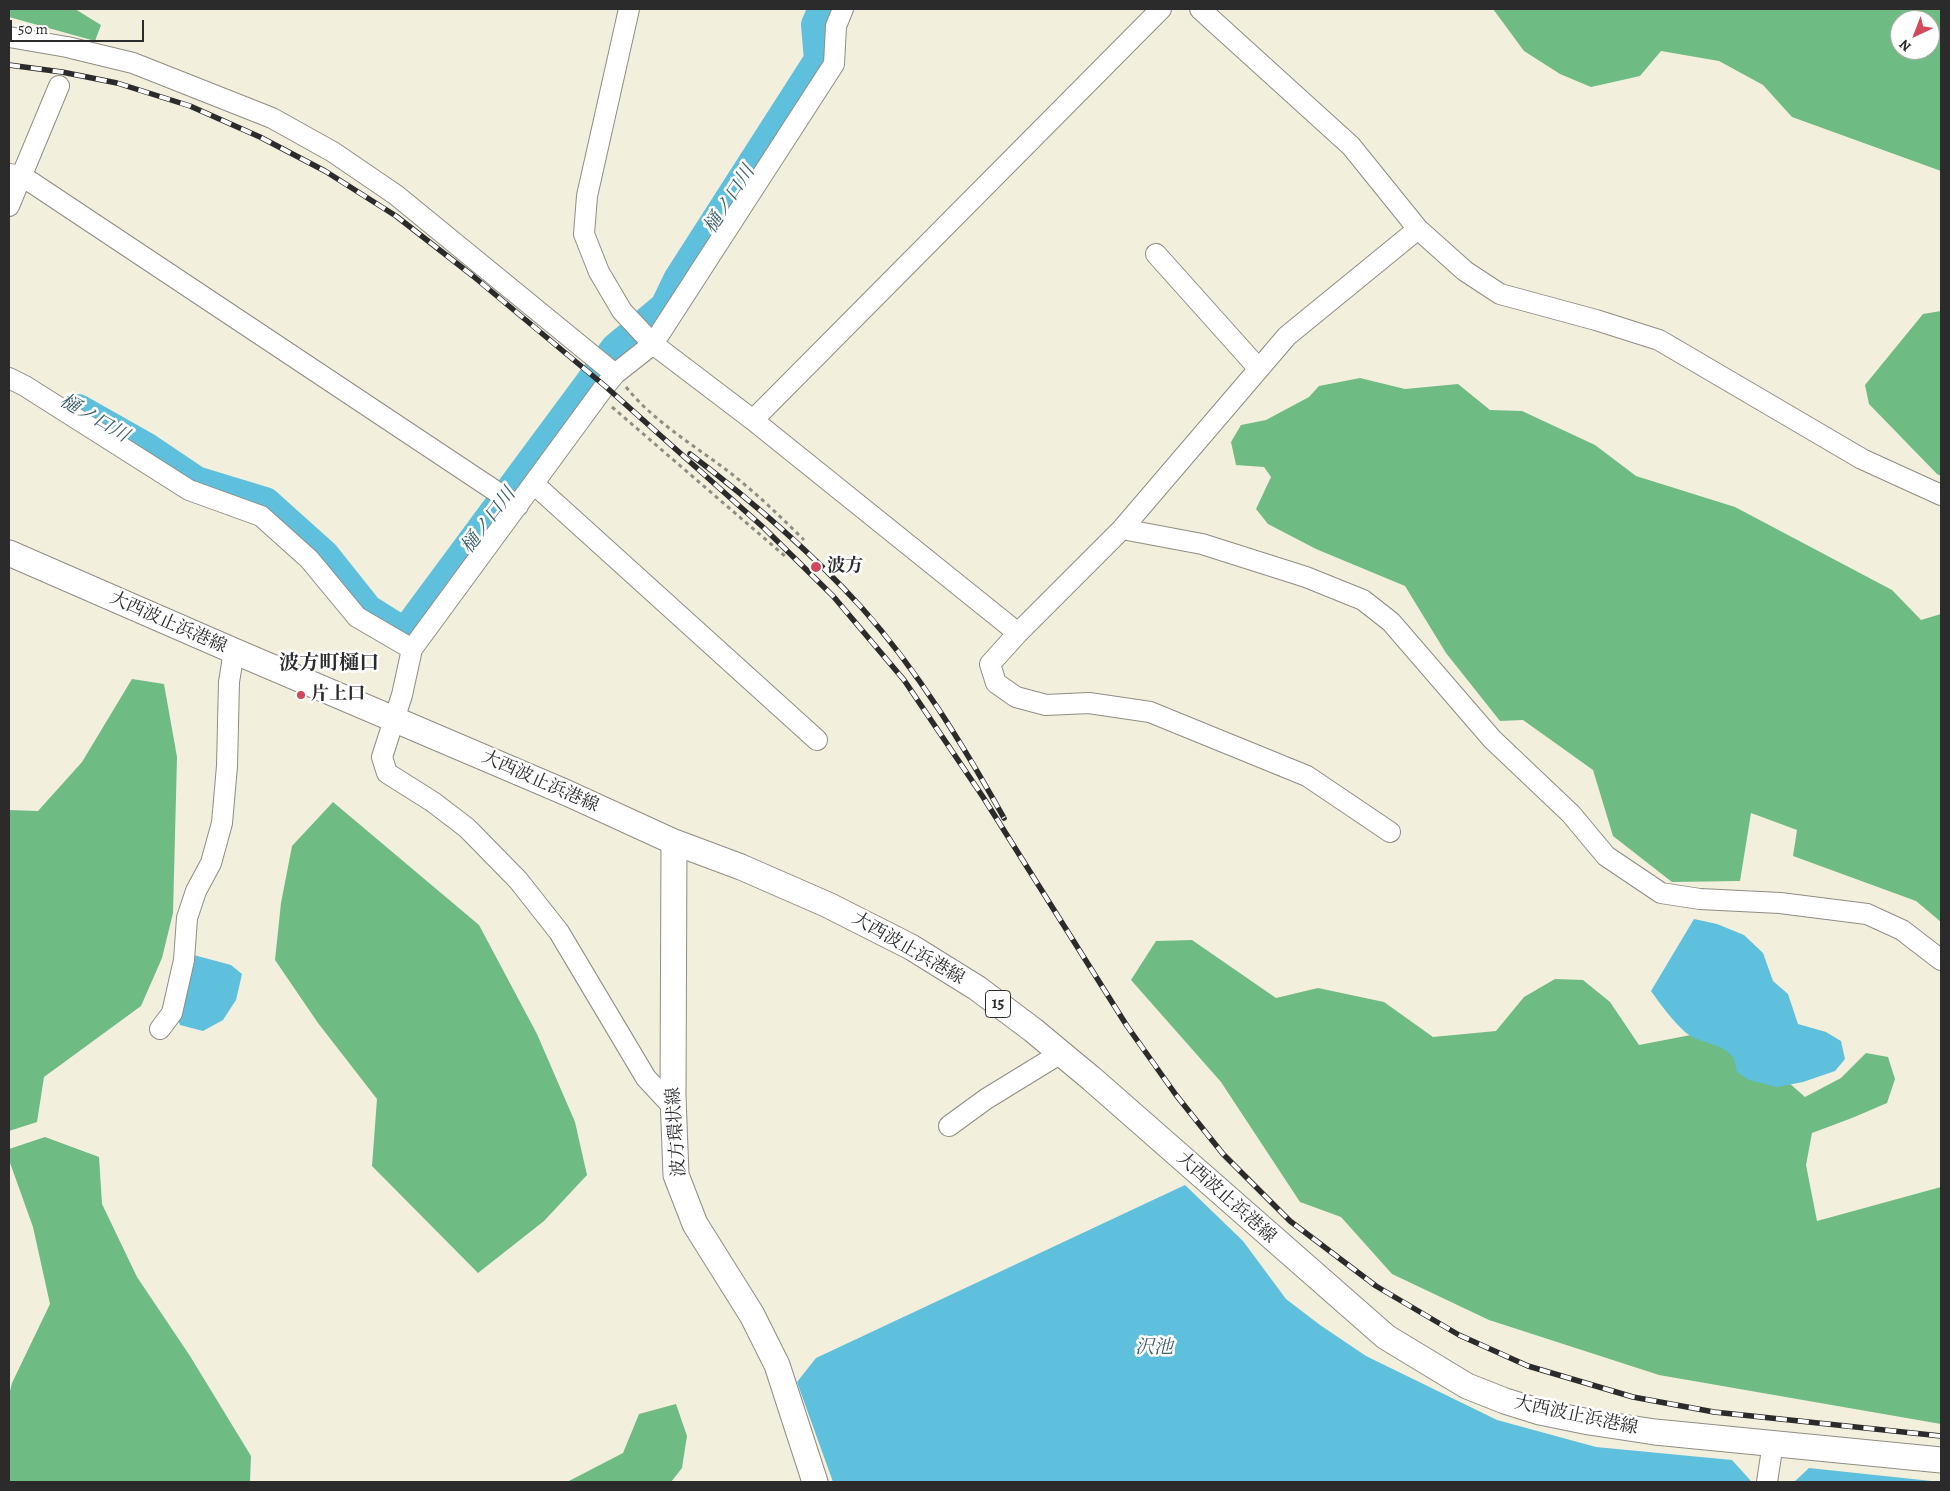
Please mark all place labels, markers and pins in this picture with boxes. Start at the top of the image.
place label: 波方 [827,556,863,578]
marker: 波方 [809,560,823,574]
place label: 片上口 [311,684,365,706]
marker: 片上口 [295,689,307,701]

